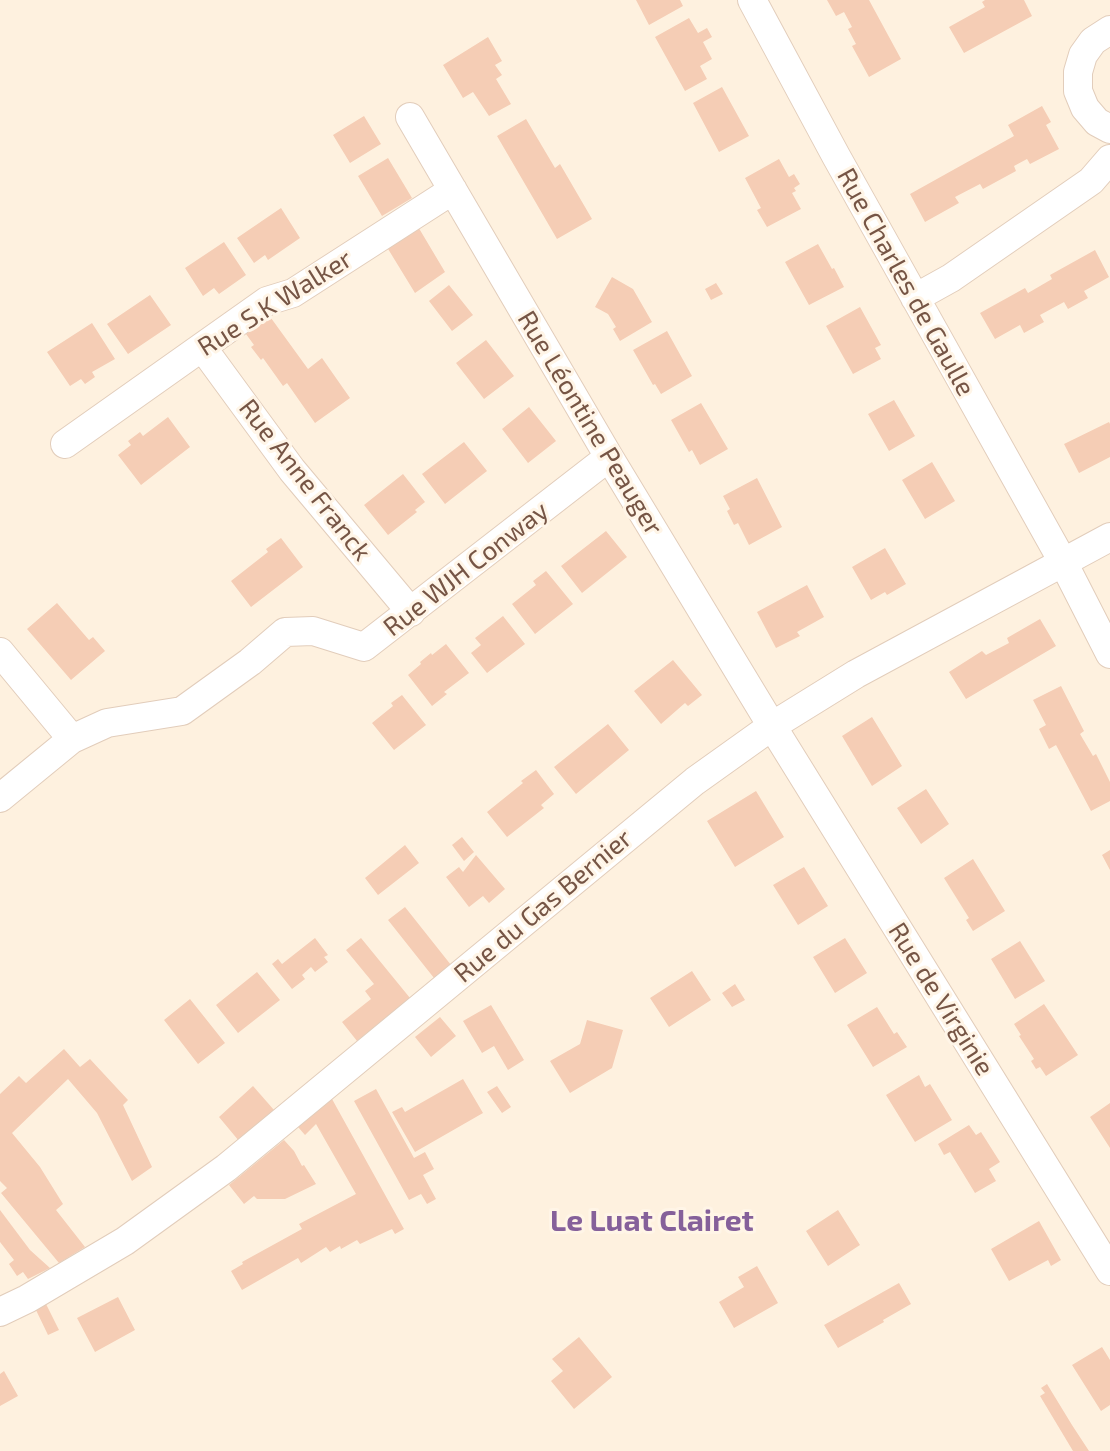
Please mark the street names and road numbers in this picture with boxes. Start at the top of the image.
street label: Rue Charles de Gaulle [830,163,982,401]
street label: Rue S.K Walker [192,243,358,363]
street label: Rue Léontine Peauger [511,305,669,541]
street label: Rue Anne Franck [232,393,378,567]
street label: Rue WJH Conway [377,495,555,643]
street label: Rue du Gas Bernier [448,823,638,989]
street label: Rue de Virginie [882,917,1000,1081]

